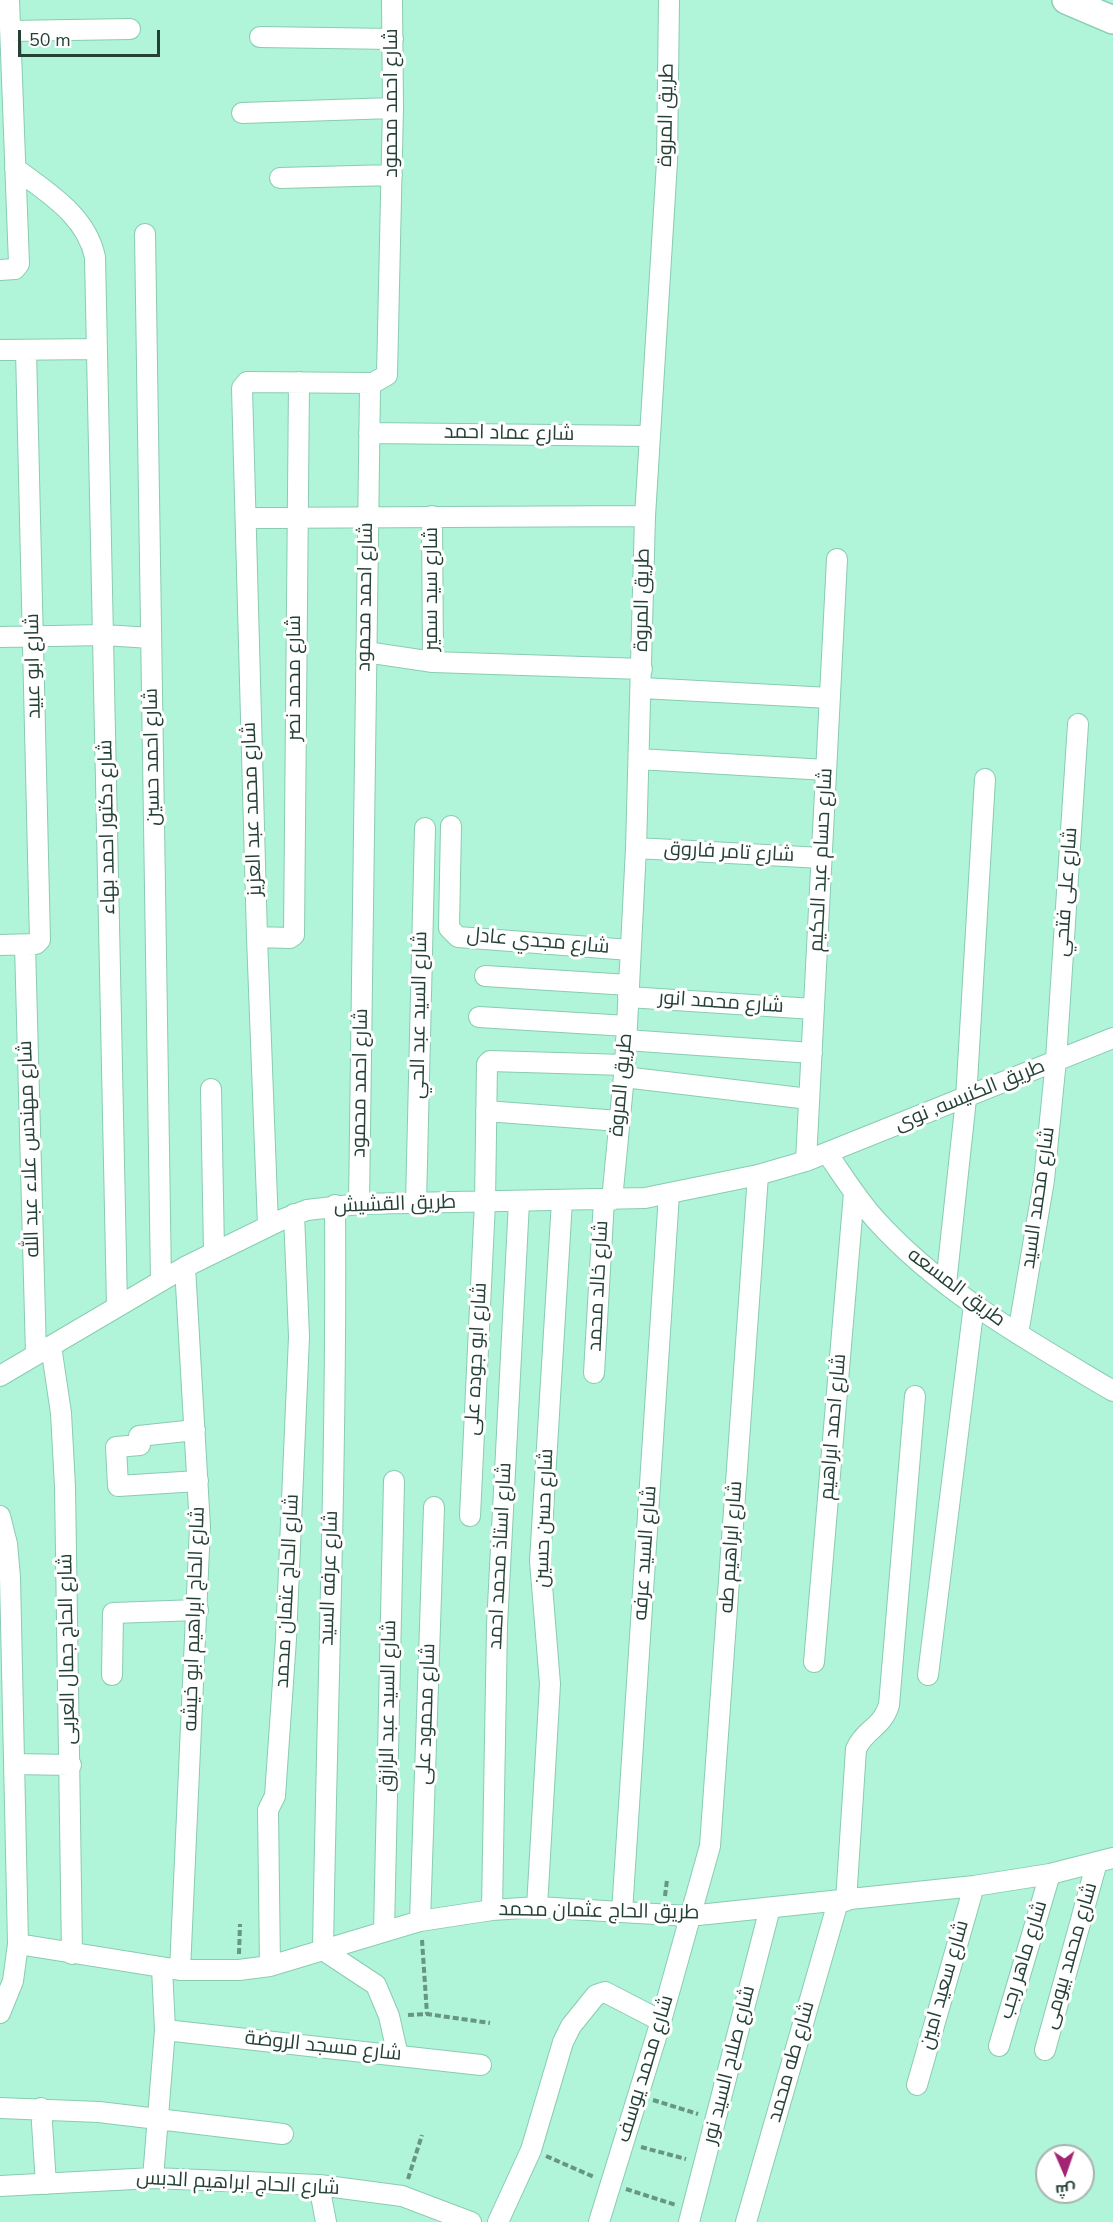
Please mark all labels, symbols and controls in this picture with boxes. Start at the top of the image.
scale bar [21,18,164,56]
text: 50 m [29,28,71,52]
street label: شارع احمد محمود [380,28,404,178]
street label: طريق المروة [654,63,680,167]
street label: شارع عماد احمد [444,421,574,447]
street label: شارع احمد محمود [353,522,379,672]
street label: شارع سيد سمير [420,527,444,651]
street label: طريق المروة [630,548,656,652]
street label: شارع ابو عبيد [21,613,47,719]
street label: شارع محمد نصر [283,615,307,741]
street label: شارع احمد حسين [140,688,166,826]
street label: شارع محمد عبد العزيز [238,722,268,896]
street label: شارع دكتور احمد بهاء [94,739,122,915]
street label: شارع حسام عبد الحكيم [805,767,839,953]
street label: شارع على فتحي [1051,826,1083,958]
street label: شارع تامر فاروق [663,838,795,868]
street label: شارع مجدي عادل [466,924,610,960]
street label: شارع السيد عبد الحي [407,931,433,1099]
street label: شارع محمد انور [657,987,785,1019]
street label: شارع احمد محمود [348,1008,374,1158]
street label: طريق المروة [606,1032,638,1138]
street label: شارع مهندس علاء عبد الله [14,1040,46,1258]
street label: طريق الكنيسه, نوى [891,1055,1049,1137]
street label: شارع محمد السيد [1017,1126,1061,1270]
street label: طريق القشيش [333,1191,457,1219]
street label: شارع خالد محمد [584,1220,614,1352]
street label: طريق المسعه [902,1243,1010,1333]
street label: شارع ابو جوده على [461,1282,493,1436]
street label: شارع احمد ابراهيم [816,1353,852,1501]
street label: شارع حسن حسين [531,1448,559,1588]
street label: شارع استاذ محمد احمد [484,1462,518,1650]
street label: شارع ابراهيم طه [715,1480,749,1614]
street label: شارع السيد عرفه [629,1485,663,1621]
street label: شارع الحاج عتمان محمد [271,1493,305,1689]
street label: شارع الحاج ابراهيم ابو خيشه [179,1506,211,1732]
street label: شارع عرفه السيد [316,1510,344,1646]
street label: شارع الحاج جمال العربى [54,1553,82,1745]
street label: شارع السيد عبد الرازق [376,1620,402,1792]
street label: شارع محمود على [413,1643,441,1785]
street label: شارع محمد بيومى [1039,1880,1103,2032]
street label: طريق الحاج عثمان محمد [498,1898,700,1926]
street label: شارع ماهر رجب [995,1898,1053,2022]
street label: شارع سعيد امين [915,1918,975,2052]
street label: شارع صلاح السيد نور [699,1983,761,2147]
street label: شارع محمد يوسف [612,1992,680,2146]
street label: شارع طه محمد [763,1999,821,2125]
street label: شارع مسجد الروضة [243,2027,403,2067]
north arrow [1035,2144,1095,2204]
street label: شارع الحاج ابراهيم الدبس [136,2167,340,2201]
text: ش [1055,2179,1076,2201]

